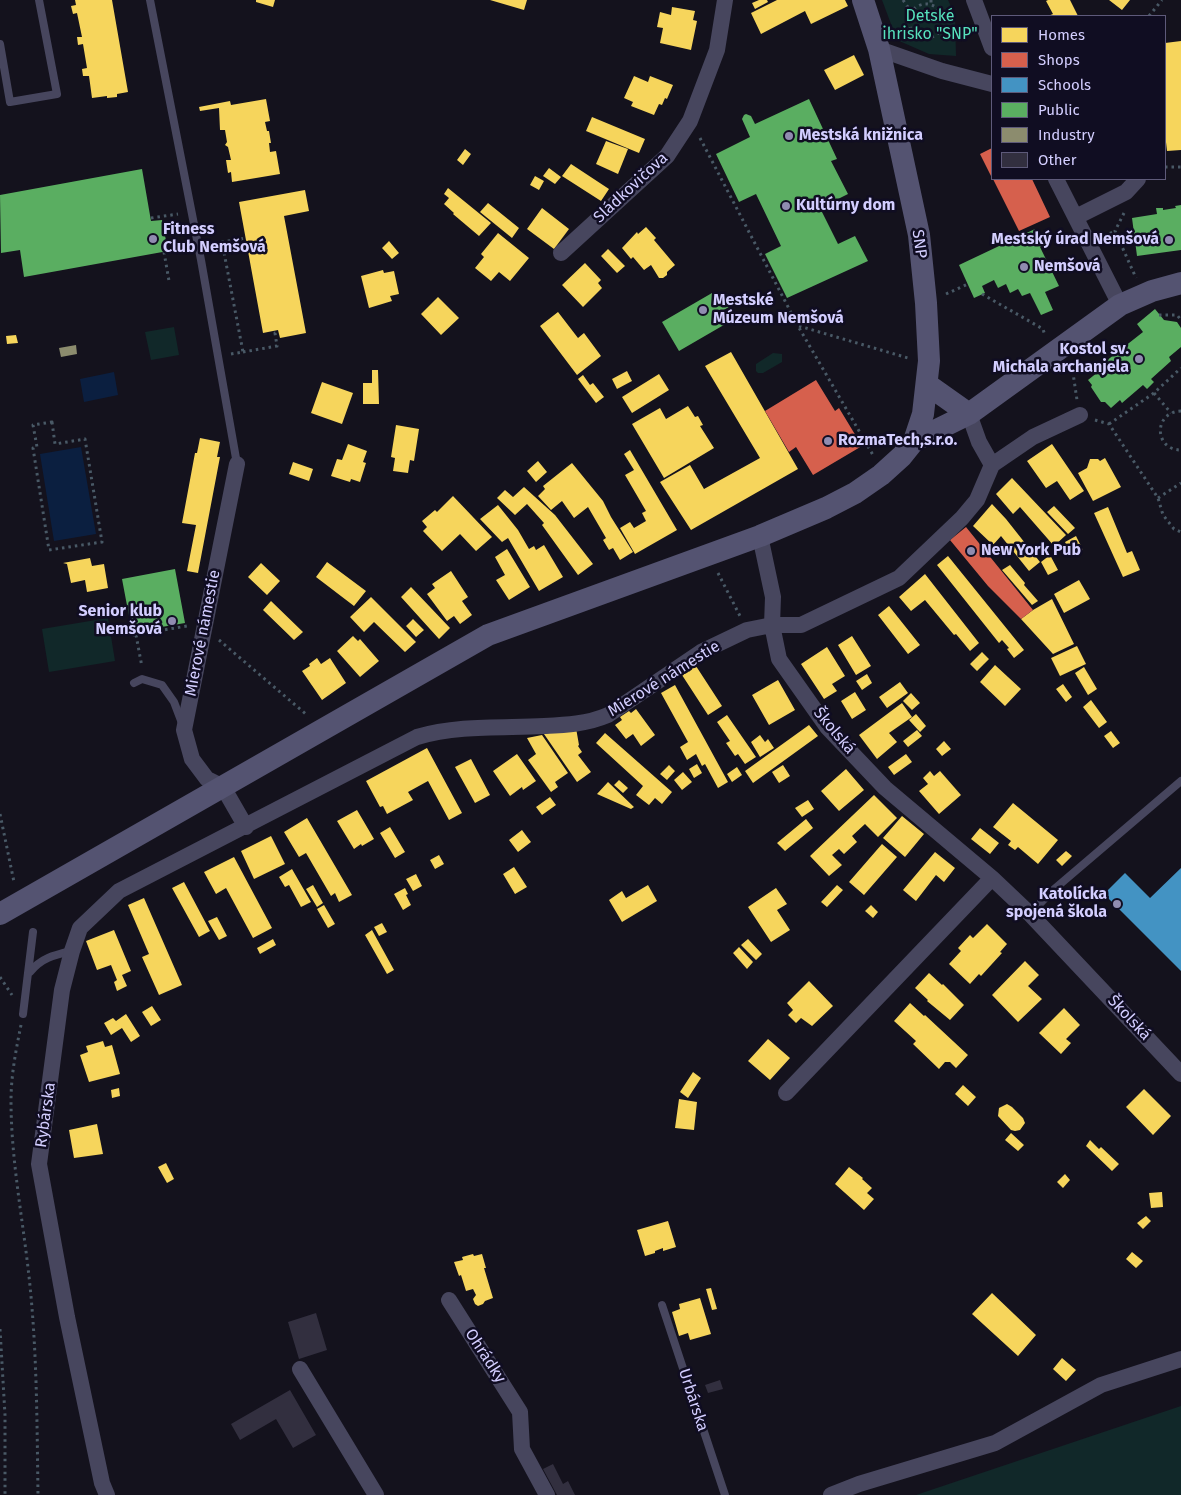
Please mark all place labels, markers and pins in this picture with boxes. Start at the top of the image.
place label: Mestská knižnica [799,126,923,146]
marker: Mestská knižnica [783,130,795,142]
place label: Kultúrny dom [796,196,895,216]
marker: Kultúrny dom [780,200,792,212]
place label: Fitness Club Nemšová [163,220,266,258]
place label: Mestský úrad Nemšová [991,230,1159,250]
marker: Fitness Club Nemšová [147,233,159,245]
marker: Mestský úrad Nemšová [1163,234,1175,246]
place label: Nemšová [1034,257,1101,277]
marker: Nemšová [1018,261,1030,273]
place label: Mestské Múzeum Nemšová [713,291,844,329]
marker: Mestské Múzeum Nemšová [697,304,709,316]
place label: Kostol sv. Michala archanjela [993,340,1129,378]
marker: Kostol sv. Michala archanjela [1133,353,1145,365]
place label: RozmaTech,s.r.o. [838,431,957,451]
marker: RozmaTech,s.r.o. [822,435,834,447]
place label: New York Pub [981,541,1081,561]
marker: New York Pub [965,545,977,557]
place label: Senior klub Nemšová [78,602,162,640]
marker: Senior klub Nemšová [166,615,178,627]
place label: Katolícka spojená škola [1006,885,1107,923]
marker: Katolícka spojená škola [1111,898,1123,910]

